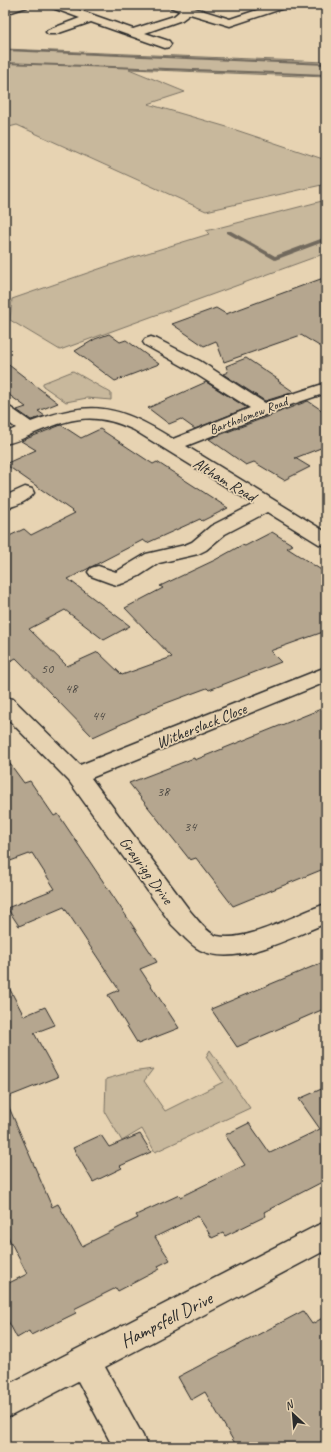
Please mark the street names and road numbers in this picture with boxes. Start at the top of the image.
street label: Bartholomew Road [207,393,292,438]
street label: Altham Road [189,453,262,508]
street label: Witherslack Close [153,698,251,753]
street label: Grayrigg Drive [115,833,178,910]
street label: Hampsfell Drive [116,1286,218,1353]

